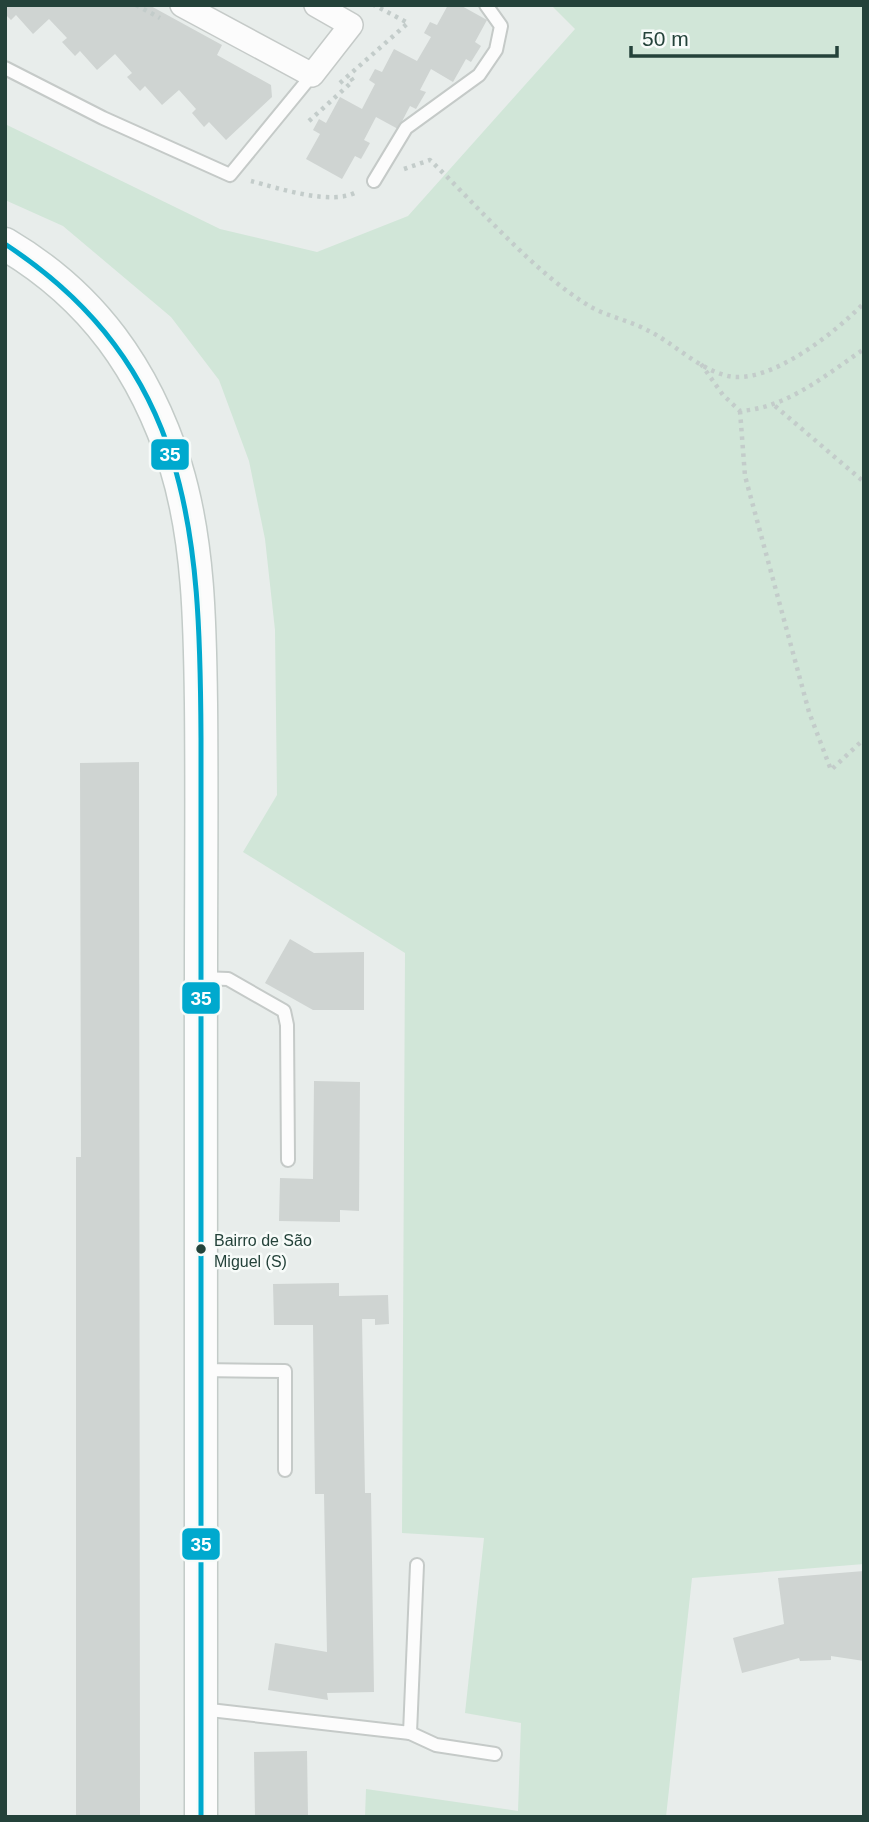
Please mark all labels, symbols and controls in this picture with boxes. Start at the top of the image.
scale bar [631,14,838,58]
text: 50 m [642,27,689,50]
line badge: 35 [150,438,190,471]
text: 35 [159,444,181,465]
line badge: 35 [181,981,221,1015]
text: 35 [190,988,212,1009]
place label: Bairro de São Miguel (S) [214,1232,312,1270]
marker: Bairro de São Miguel (S) [194,1242,208,1256]
line badge: 35 [181,1527,221,1561]
text: 35 [190,1534,212,1555]

